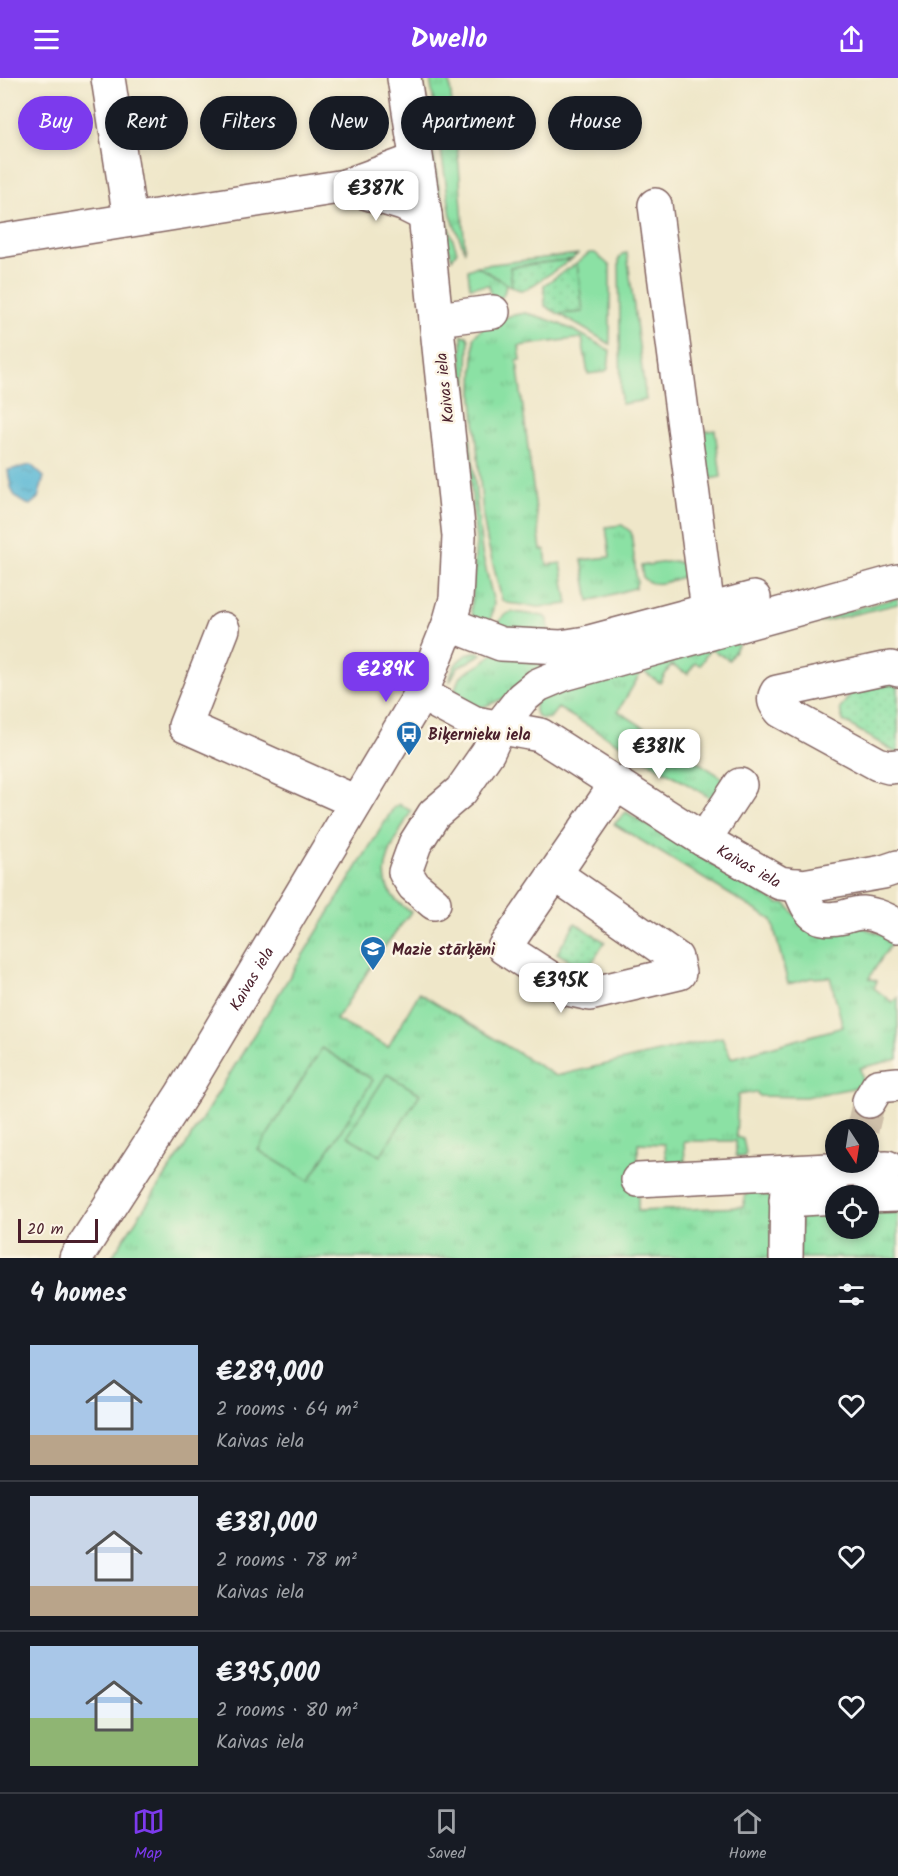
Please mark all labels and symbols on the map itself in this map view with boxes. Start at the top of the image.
pin: €387K [334,171,418,222]
street label: Kaivas iela [429,351,462,424]
pin: €289K [344,652,428,703]
bus stop icon: Biķernieku iela [394,719,424,757]
place label: Biķernieku iela [428,723,531,748]
pin: €381K [617,729,701,780]
street label: Kaivas iela [711,839,785,895]
school or university icon: Mazie stārķēni [358,934,388,972]
place label: Mazie stārķēni [392,938,496,963]
street label: Kaivas iela [224,942,281,1016]
pin: €395K [519,963,603,1014]
north arrow [825,1119,879,1173]
scale bar [18,1216,98,1244]

